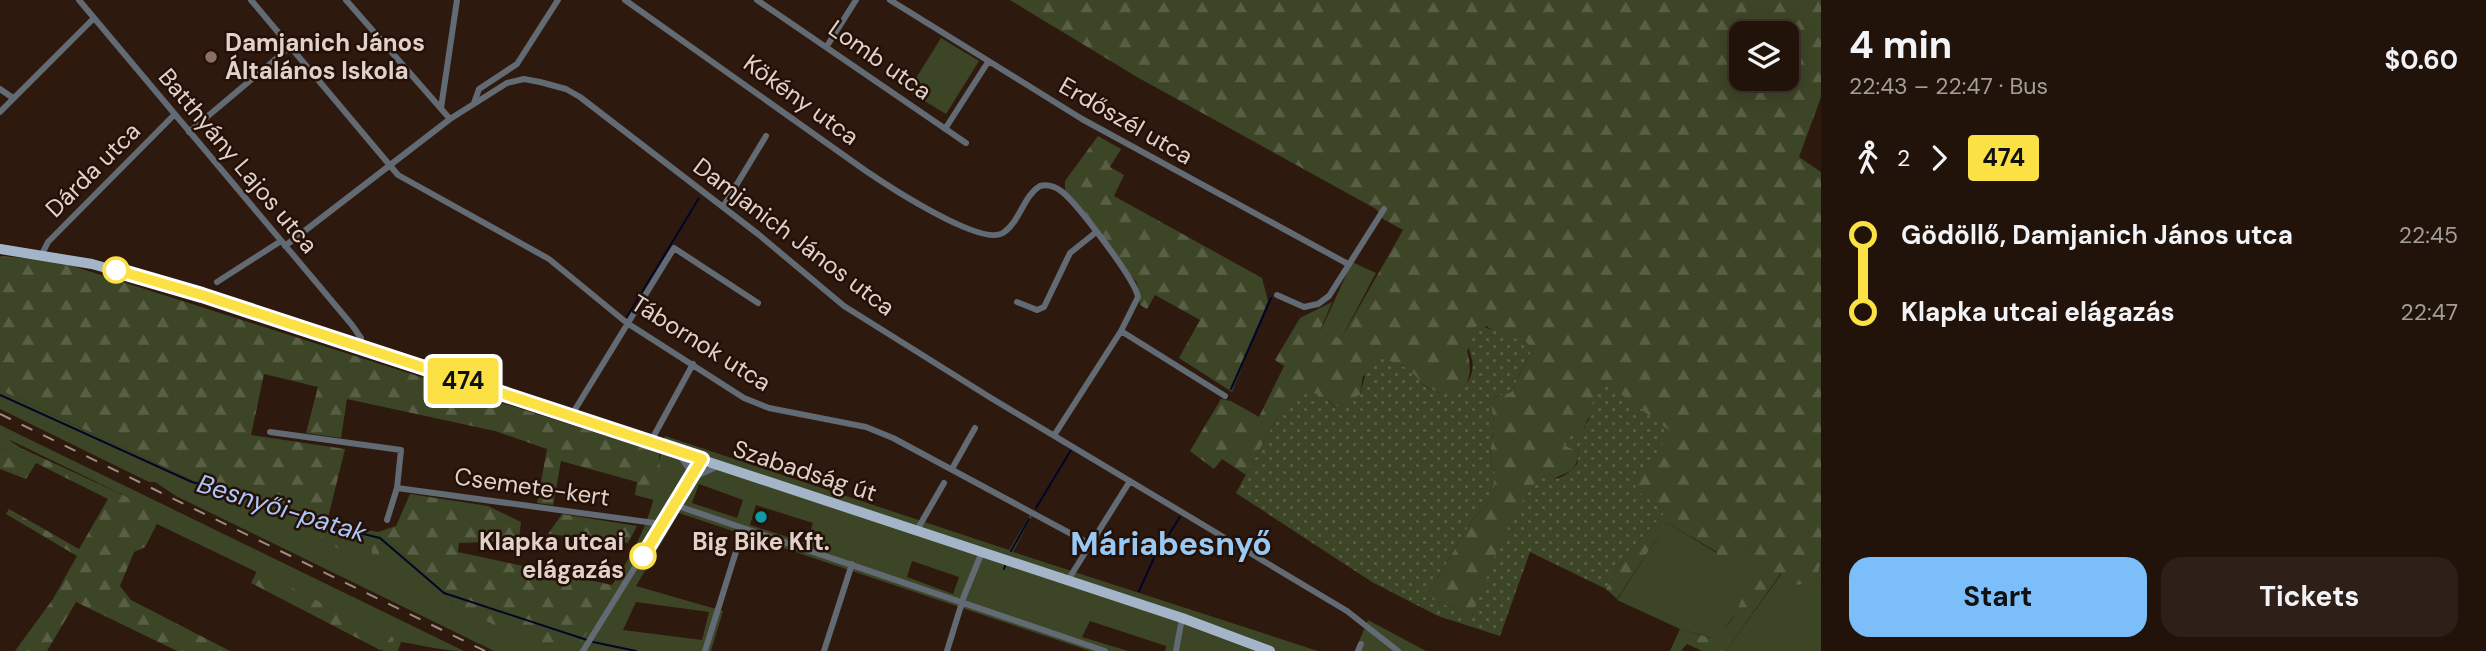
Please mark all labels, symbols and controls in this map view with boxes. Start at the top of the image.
street label: Lomb utca [823,13,938,106]
text: 4 min [1849,20,1952,70]
map controls [1729,21,1799,91]
button: layers [1729,21,1799,91]
place label: Damjanich János Általános Iskola [225,27,425,86]
text: $0.60 [2384,43,2458,77]
street label: Kökény utca [738,47,865,152]
marker: Damjanich János Általános Iskola [203,49,219,65]
street label: Batthyány Lajos utca [152,62,325,260]
street label: Erdőszél utca [1054,70,1199,171]
text: 22:43 – 22:47 · Bus [1849,71,2048,101]
street label: Dárda utca [39,116,147,224]
icon: walk [1849,139,1887,177]
icon: forward [1920,139,1958,177]
text: 474 [1982,142,2025,173]
text: 2 [1897,143,1910,173]
street label: Damjanich János utca [687,151,901,323]
text: Gödöllő, Damjanich János utca [1901,218,2293,252]
text: 22:45 [2399,220,2458,250]
unlabelled marker [103,257,129,283]
street label: Tábornok utca [626,287,777,398]
text: Klapka utcai elágazás [1901,295,2175,329]
text: 22:47 [2401,297,2458,327]
line badge: 474 [423,358,503,404]
text: 474 [442,365,484,396]
street label: Szabadság út [729,433,881,508]
street label: Csemete-kert [453,460,612,513]
water label: Besnyői-patak [193,466,372,550]
marker: Big Bike Kft. [753,509,769,525]
district label: Máriabesnyő [1070,523,1272,565]
place label: Klapka utcai elágazás [479,526,624,585]
place label: Big Bike Kft. [692,526,830,557]
marker: Klapka utcai elágazás [630,543,656,569]
button: Start [1849,557,2147,637]
button: Tickets [2161,557,2458,637]

